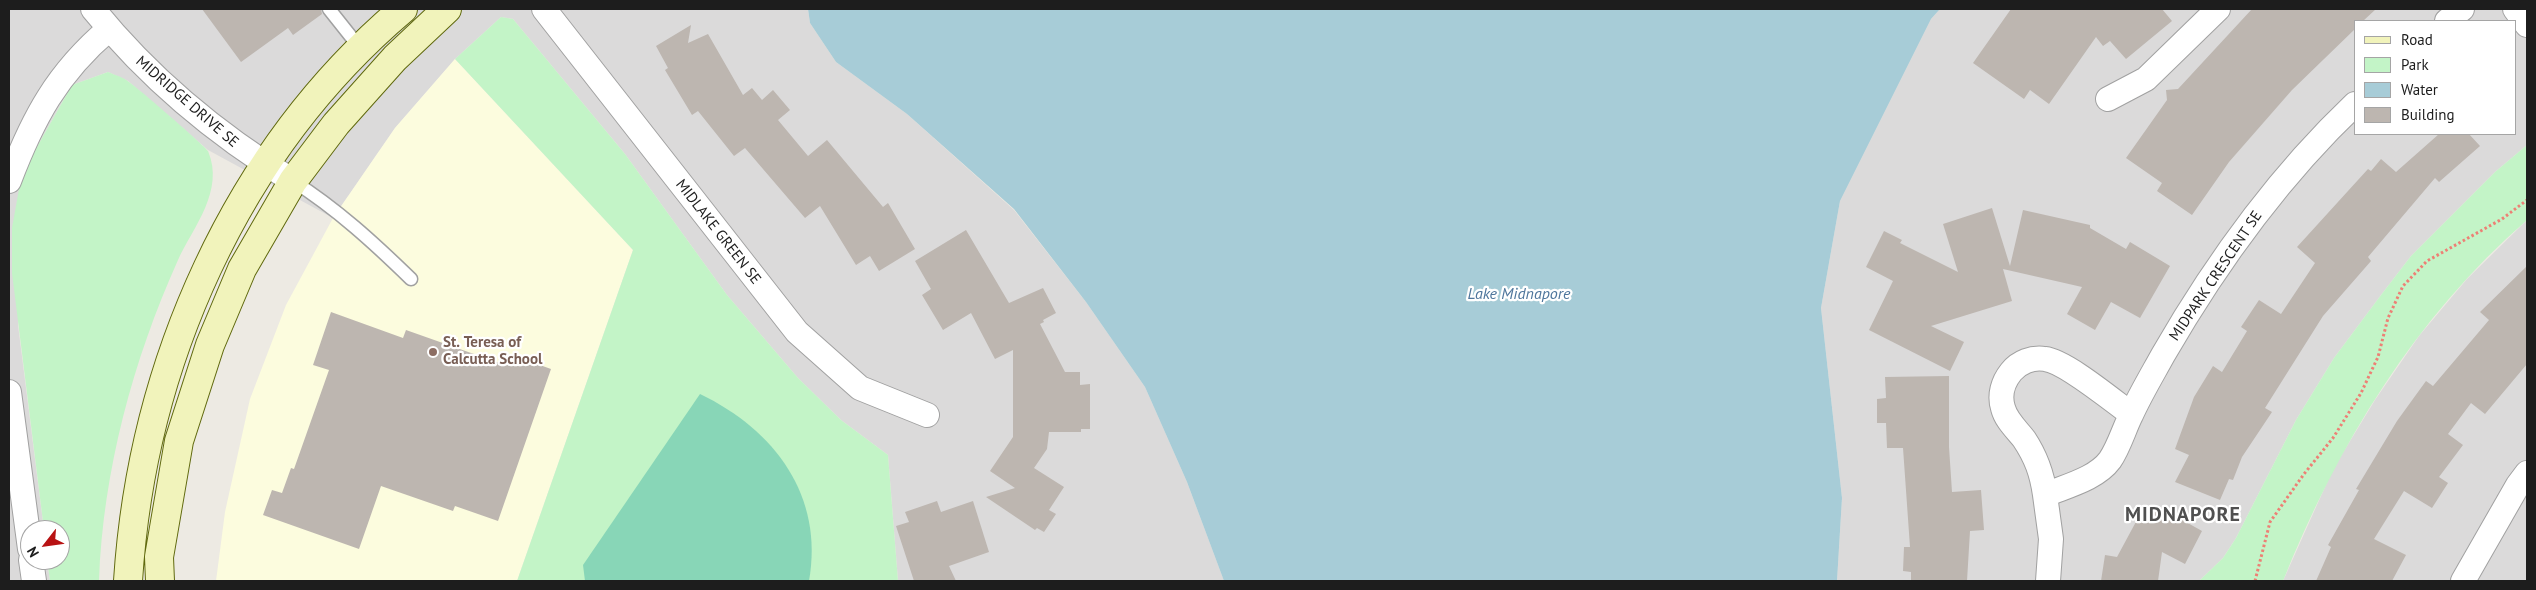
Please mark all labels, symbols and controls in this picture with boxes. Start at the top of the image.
legend [2354,20,2516,135]
text: Road [2401,30,2433,49]
street label: MIDRIDGE DRIVE SE [132,53,242,151]
text: Park [2401,55,2429,74]
text: Water [2401,80,2438,99]
text: Building [2401,105,2455,124]
street label: MIDLAKE GREEN SE [671,176,765,288]
street label: MIDPARK CRESCENT SE [2166,208,2266,344]
water label: Lake Midnapore [1468,284,1570,304]
place label: St. Teresa of Calcutta School [443,334,542,369]
marker: St. Teresa of Calcutta School [427,346,439,358]
district label: MIDNAPORE [2124,503,2242,527]
north arrow [20,520,70,570]
text: N [23,544,43,560]

